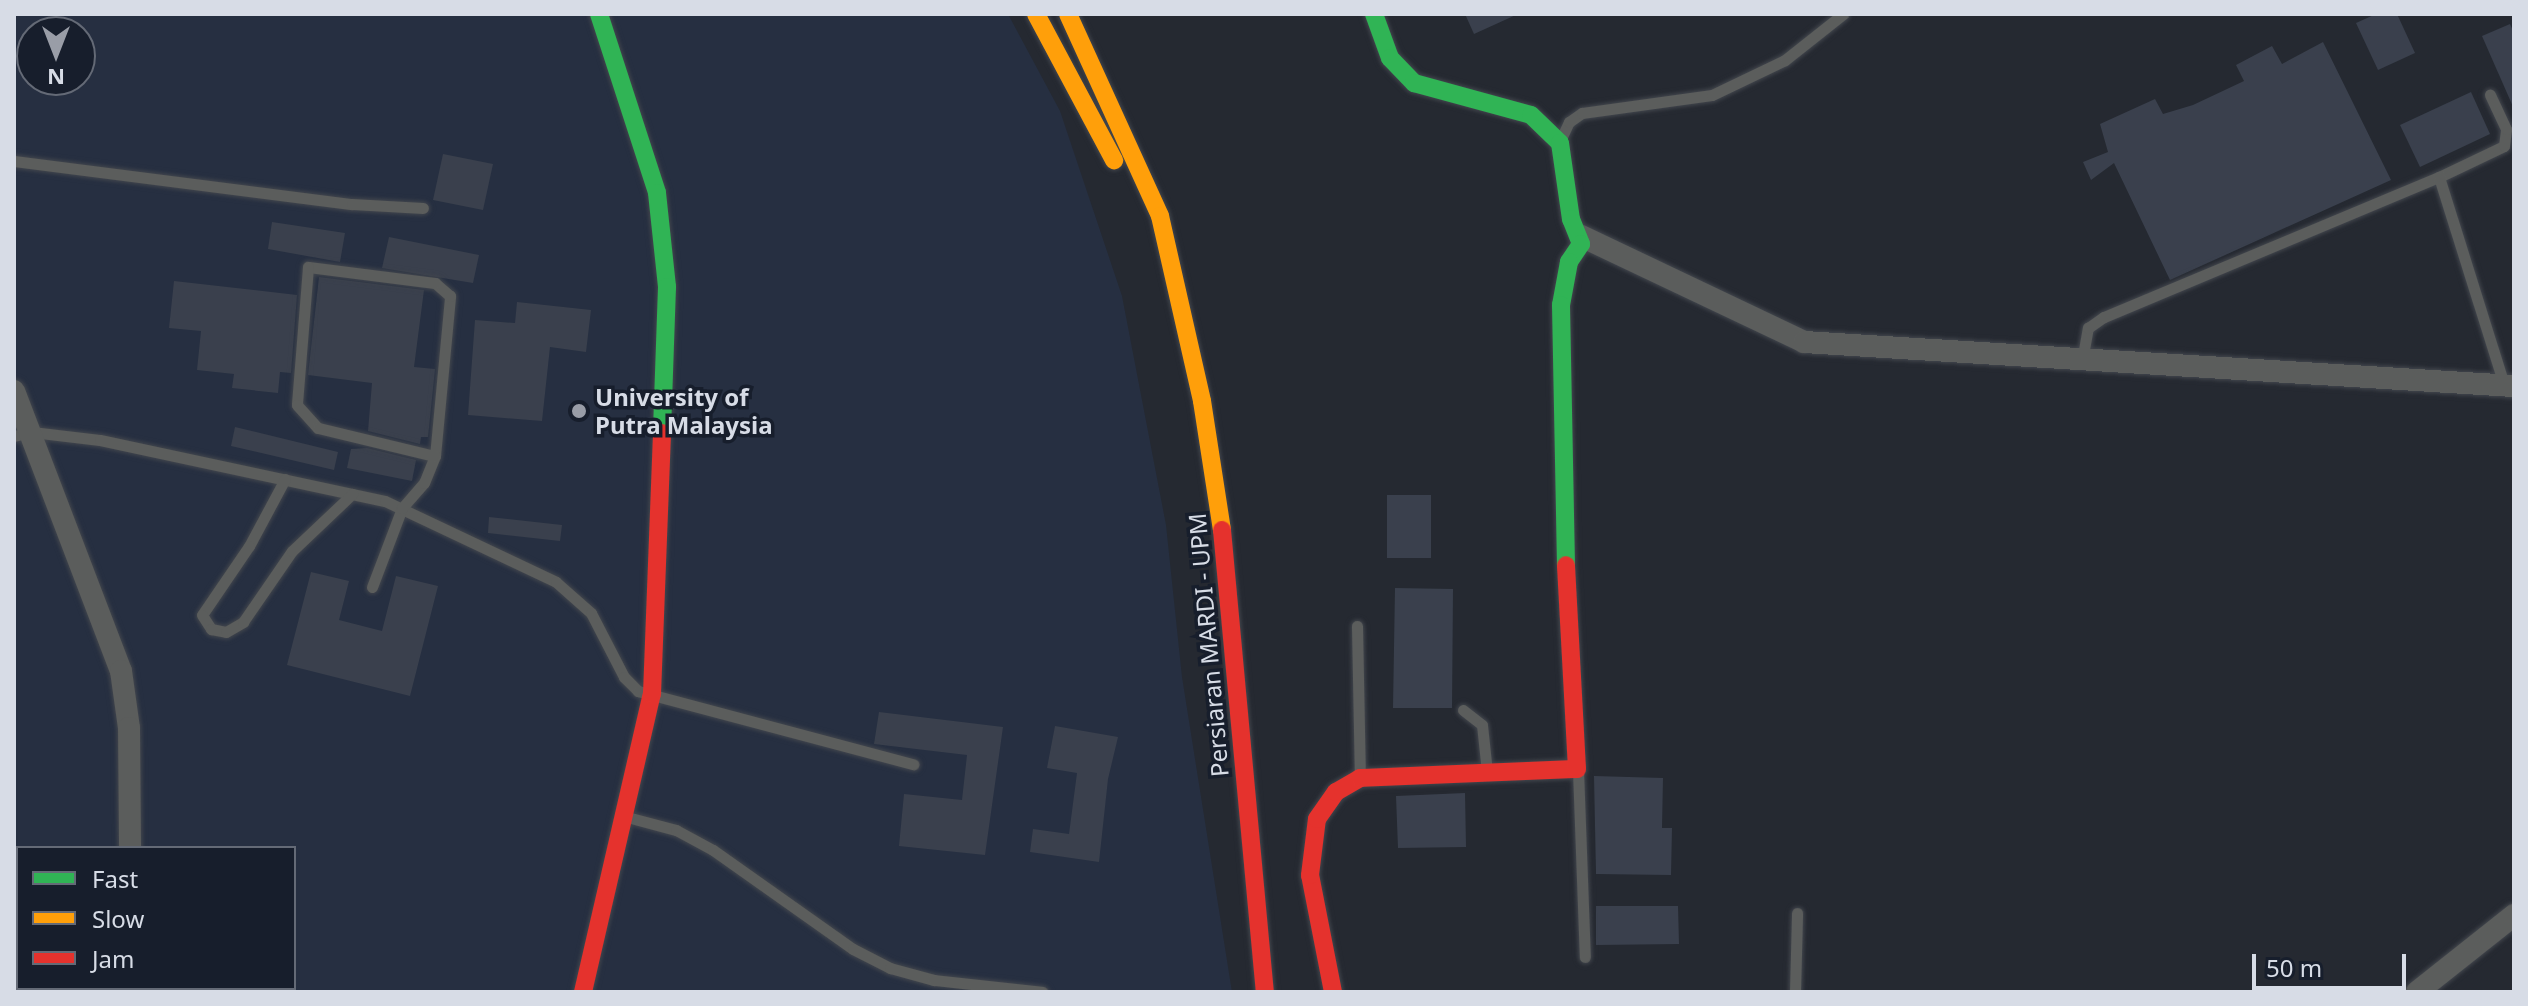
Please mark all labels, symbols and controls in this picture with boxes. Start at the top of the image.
north arrow [16,16,96,96]
text: N [47,63,65,93]
place label: University of Putra Malaysia [595,383,773,439]
marker: University of Putra Malaysia [570,402,588,420]
street label: Persiaran MARDI - UPM [1182,512,1234,778]
legend [16,846,296,990]
text: Fast [92,862,138,895]
text: Slow [92,902,144,935]
scale bar [2256,938,2410,988]
text: Jam [92,942,134,975]
text: 50 m [2266,951,2322,984]

